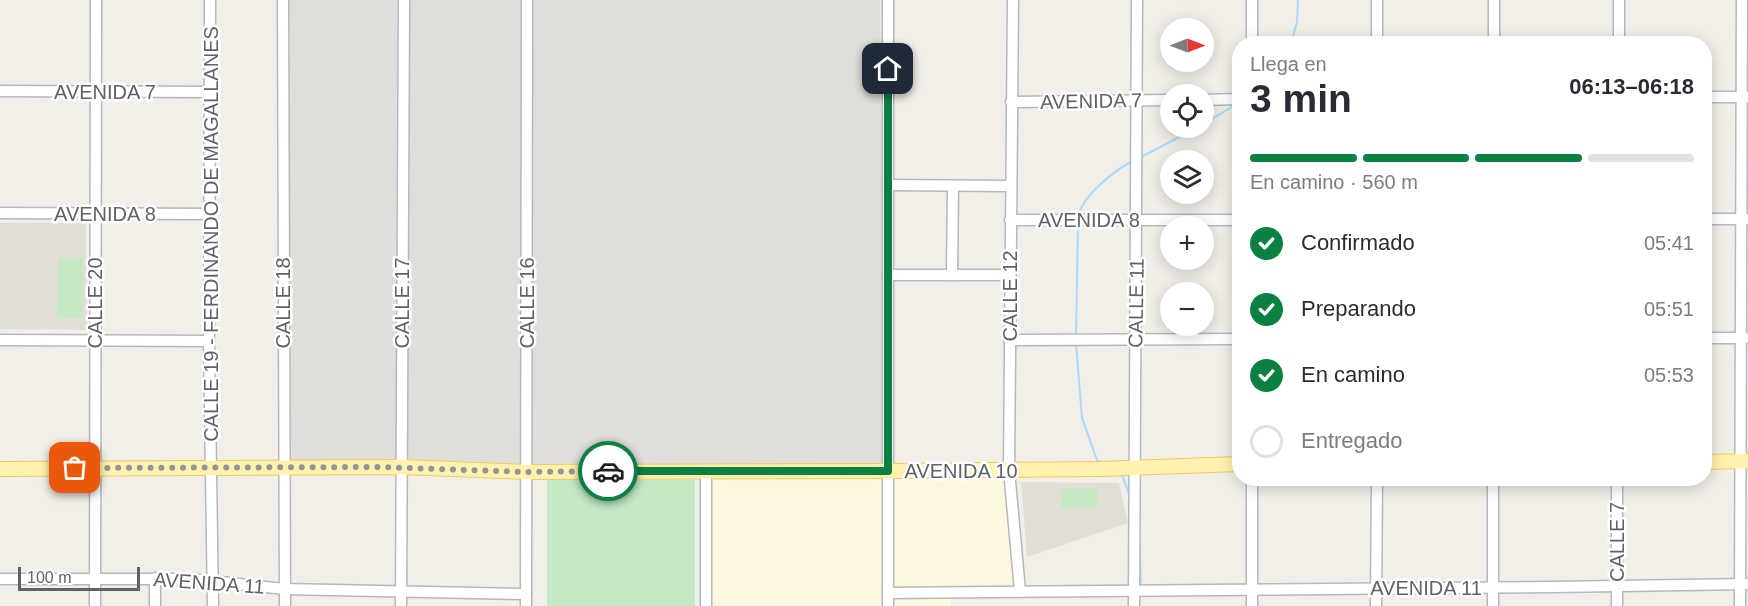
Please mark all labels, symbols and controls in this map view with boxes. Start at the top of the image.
north arrow [1160,18,1214,72]
map controls [1160,18,1214,336]
street label: CALLE 19 - FERDINANDO DE MAGALLANES [200,26,222,442]
pin [862,43,913,94]
icon: home [871,52,904,85]
text: Llega en [1250,53,1327,75]
text: 06:13–06:18 [1569,74,1694,99]
text: 3 min [1250,77,1352,120]
street label: AVENIDA 7 [54,81,156,103]
button: locate [1160,84,1214,138]
street label: AVENIDA 7 [1040,89,1142,113]
button: layers [1160,150,1214,204]
text: En camino · 560 m [1250,171,1418,193]
street label: AVENIDA 8 [54,203,156,225]
street label: AVENIDA 8 [1038,209,1140,231]
button: + [1160,216,1214,270]
icon: check [1250,227,1283,260]
text: Confirmado [1301,230,1415,255]
text: 05:41 [1644,232,1694,254]
street label: CALLE 12 [999,250,1021,342]
street label: CALLE 20 [84,257,106,349]
street label: CALLE 18 [272,257,294,349]
street label: CALLE 17 [391,257,413,349]
street label: CALLE 16 [516,257,538,349]
street label: CALLE 11 [1124,258,1148,348]
button: − [1160,282,1214,336]
icon: check [1250,293,1283,326]
text: Preparando [1301,296,1416,321]
text: 05:51 [1644,298,1694,320]
icon: check [1250,359,1283,392]
text: En camino [1301,362,1405,387]
text: 05:53 [1644,364,1694,386]
text: Entregado [1301,428,1403,453]
courier [578,441,638,501]
pin [49,442,100,493]
icon: bag [58,451,91,484]
icon: car [592,455,625,488]
street label: AVENIDA 10 [904,460,1018,482]
street label: CALLE 7 [1606,502,1628,582]
scale bar [18,564,140,592]
street label: AVENIDA 11 [153,568,265,598]
text: 100 m [27,569,71,586]
street label: AVENIDA 11 [1370,577,1482,599]

